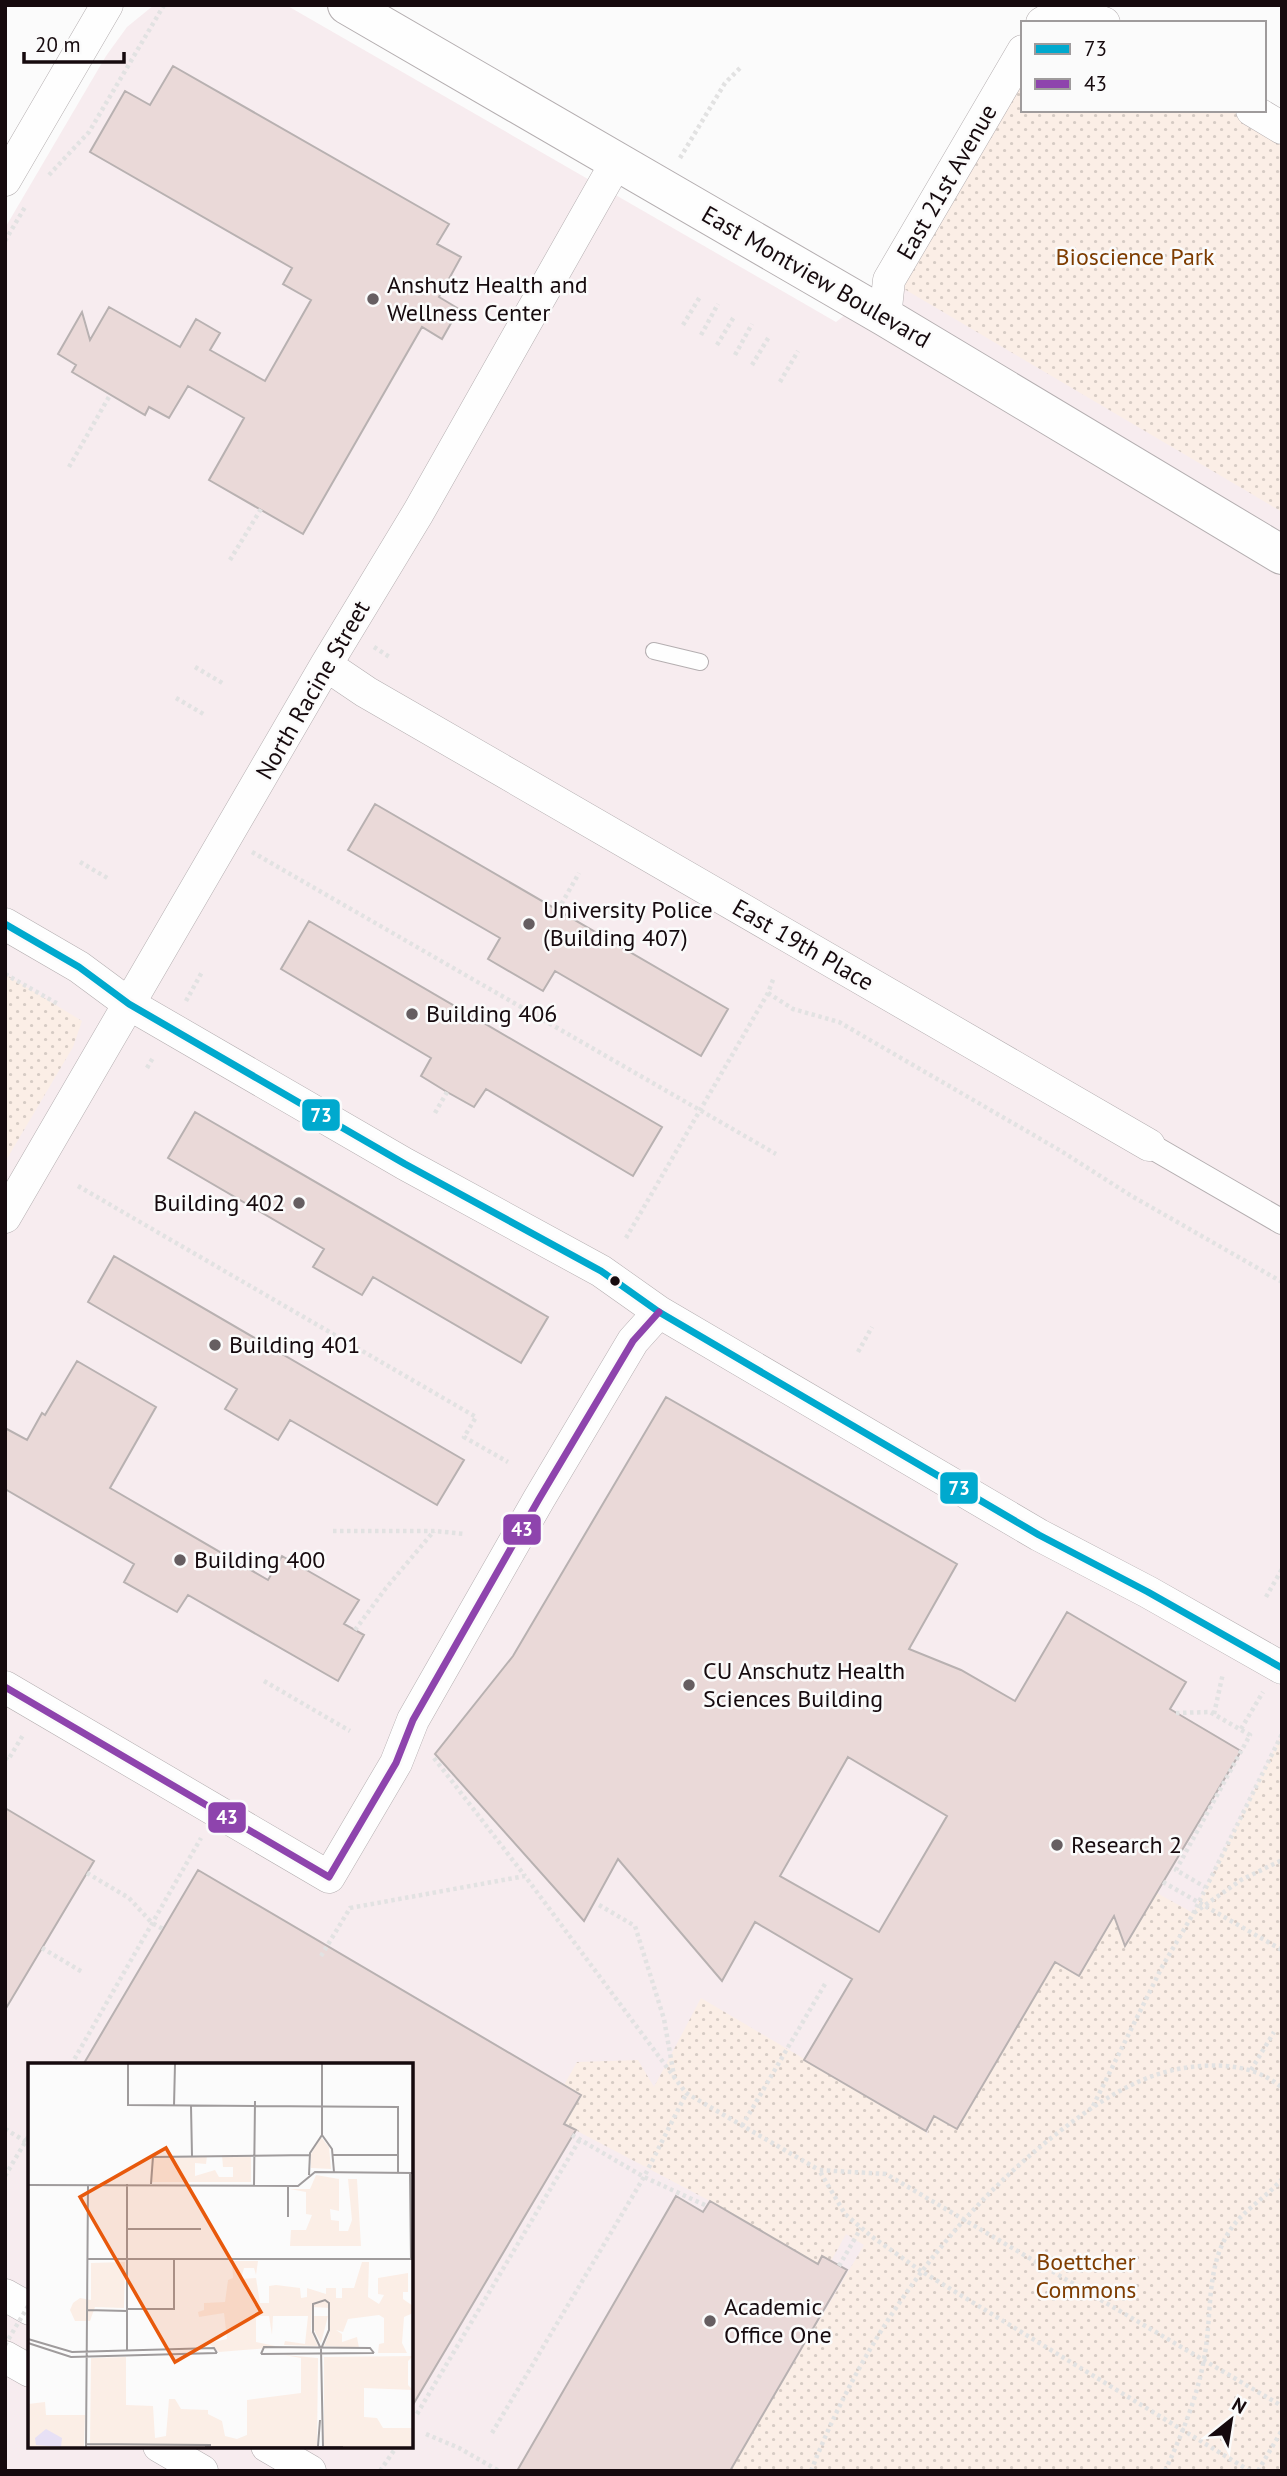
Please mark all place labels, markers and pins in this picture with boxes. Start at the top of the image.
place label: Anshutz Health and Wellness Center [387,269,588,328]
marker: Anshutz Health and Wellness Center [365,291,381,307]
place label: University Police (Building 407) [543,894,713,953]
marker: University Police (Building 407) [521,916,537,932]
place label: Building 406 [426,998,557,1029]
marker: Building 406 [404,1006,420,1022]
place label: Building 402 [154,1187,285,1218]
marker: Building 402 [291,1195,307,1211]
unlabelled marker [608,1274,622,1288]
place label: Building 401 [229,1329,360,1360]
marker: Building 401 [207,1337,223,1353]
place label: Building 400 [194,1544,325,1575]
marker: Building 400 [172,1552,188,1568]
place label: CU Anschutz Health Sciences Building [703,1655,905,1714]
marker: CU Anschutz Health Sciences Building [681,1677,697,1693]
place label: Research 2 [1071,1829,1182,1860]
marker: Research 2 [1049,1837,1065,1853]
place label: Academic Office One [724,2291,832,2350]
marker: Academic Office One [702,2313,718,2329]

